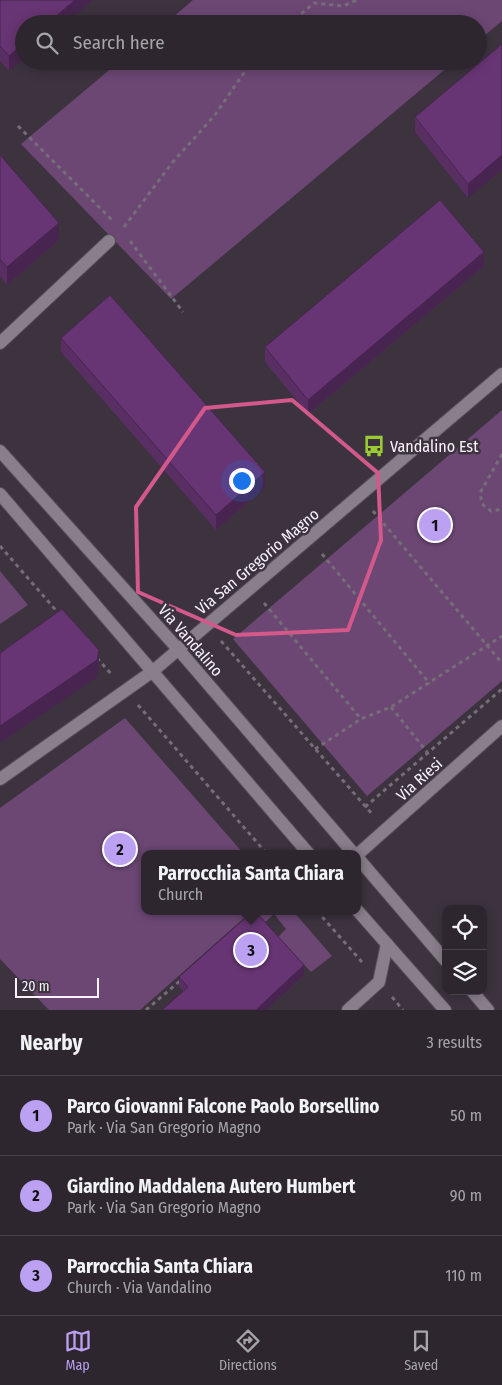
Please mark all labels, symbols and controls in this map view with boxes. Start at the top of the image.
search box [15,15,487,70]
icon: search [33,29,61,57]
text: Search here [73,31,165,54]
bus stop icon: Vandalino Est [361,433,387,459]
place label: Vandalino Est [390,437,479,456]
your location [229,468,255,494]
street label: Via San Gregorio Magno [192,504,323,618]
pin: 1 [419,506,451,544]
street label: Via Vandalino [154,601,227,680]
street label: Via Riesi [392,754,446,805]
pin: 2 [104,830,136,868]
popup [141,850,361,915]
text: Parrocchia Santa Chiara [158,862,344,885]
text: Church [158,885,203,904]
map controls [442,905,487,995]
button: locate [442,905,487,950]
pin: 3 [235,931,267,969]
button: layers [442,950,487,995]
scale bar [15,975,99,998]
text: 20 m [22,978,50,995]
text: Nearby [20,1030,82,1056]
text: 3 results [426,1033,482,1052]
text: Parco Giovanni Falcone Paolo Borsellino [67,1095,380,1118]
text: 1 [33,1106,39,1125]
text: 50 m [450,1106,482,1125]
text: Park · Via San Gregorio Magno [67,1118,261,1137]
text: Giardino Maddalena Autero Humbert [67,1175,356,1198]
text: 2 [32,1186,40,1205]
text: 90 m [450,1186,482,1205]
text: Park · Via San Gregorio Magno [67,1198,261,1217]
text: Parrocchia Santa Chiara [67,1255,253,1278]
text: 3 [32,1266,40,1285]
text: 110 m [445,1266,482,1285]
text: Church · Via Vandalino [67,1278,212,1297]
tab: Map [64,1327,92,1374]
tab: Directions [219,1327,277,1374]
tab: Saved [404,1327,438,1374]

